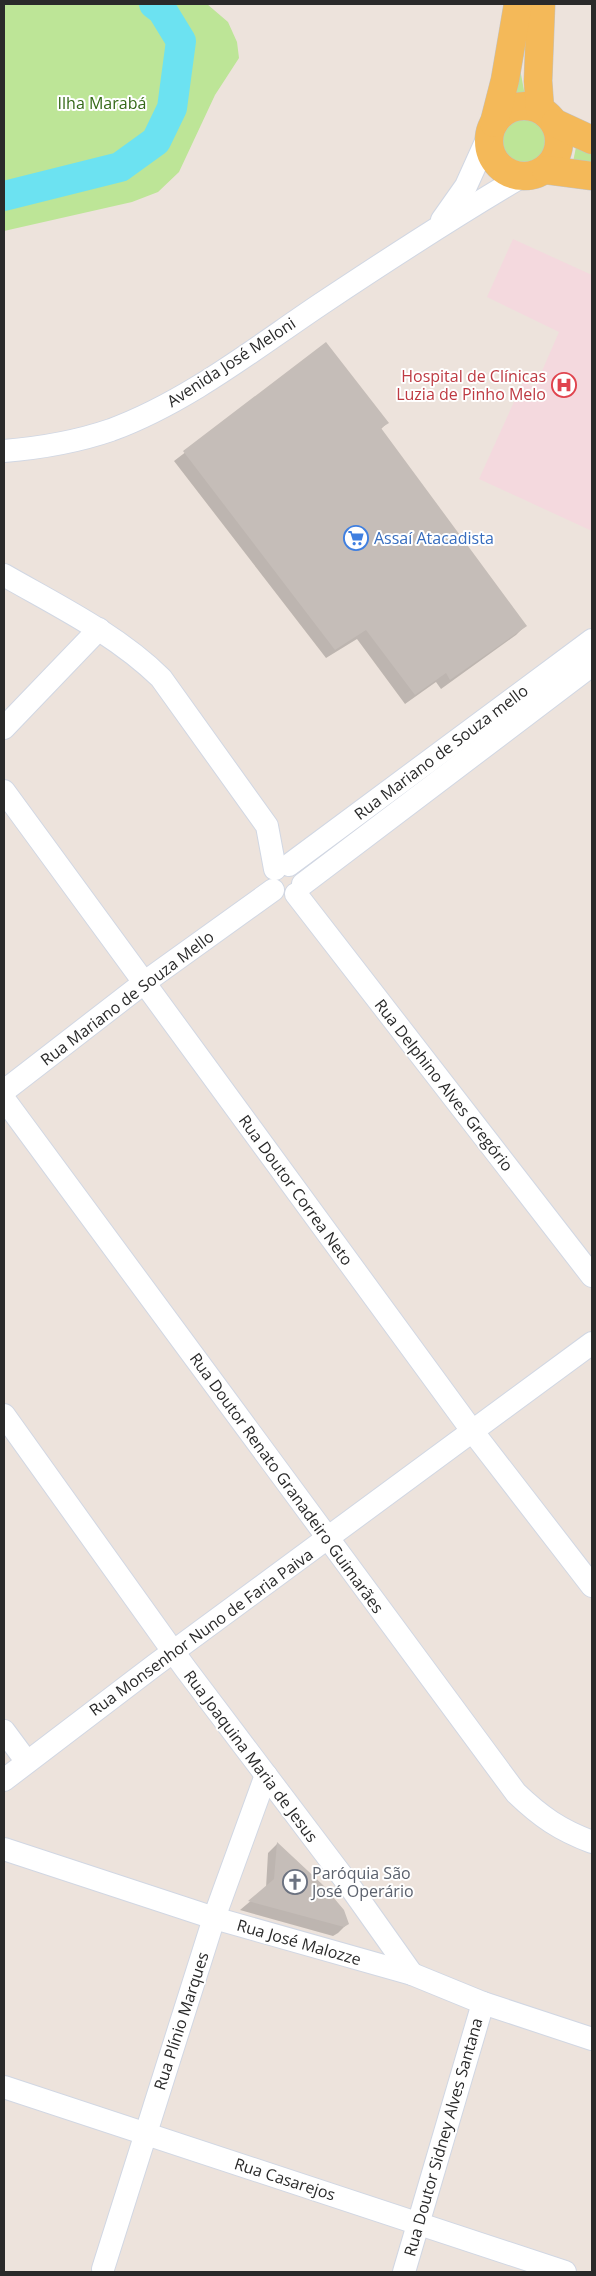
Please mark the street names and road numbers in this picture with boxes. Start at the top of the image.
street label: Avenida José Meloni [162,312,300,412]
street label: Rua Mariano de Souza mello [350,679,532,825]
street label: Rua Mariano de Souza Mello [36,925,218,1071]
street label: Rua Delphino Alves Gregório [370,994,518,1176]
street label: Rua Doutor Correa Neto [234,1110,358,1270]
street label: Rua Doutor Renato Granadeiro Guimarães [185,1348,389,1618]
street label: Rua Monsenhor Nuno de Faria Paiva [85,1543,317,1721]
street label: Rua Joaquina Maria de Jesus [179,1665,323,1847]
street label: Rua José Malozze [234,1914,364,1970]
street label: Rua Plínio Marques [148,1949,214,2093]
street label: Rua Doutor Sidney Alves Santana [398,2015,488,2259]
street label: Rua Casarejos [232,2152,338,2206]

